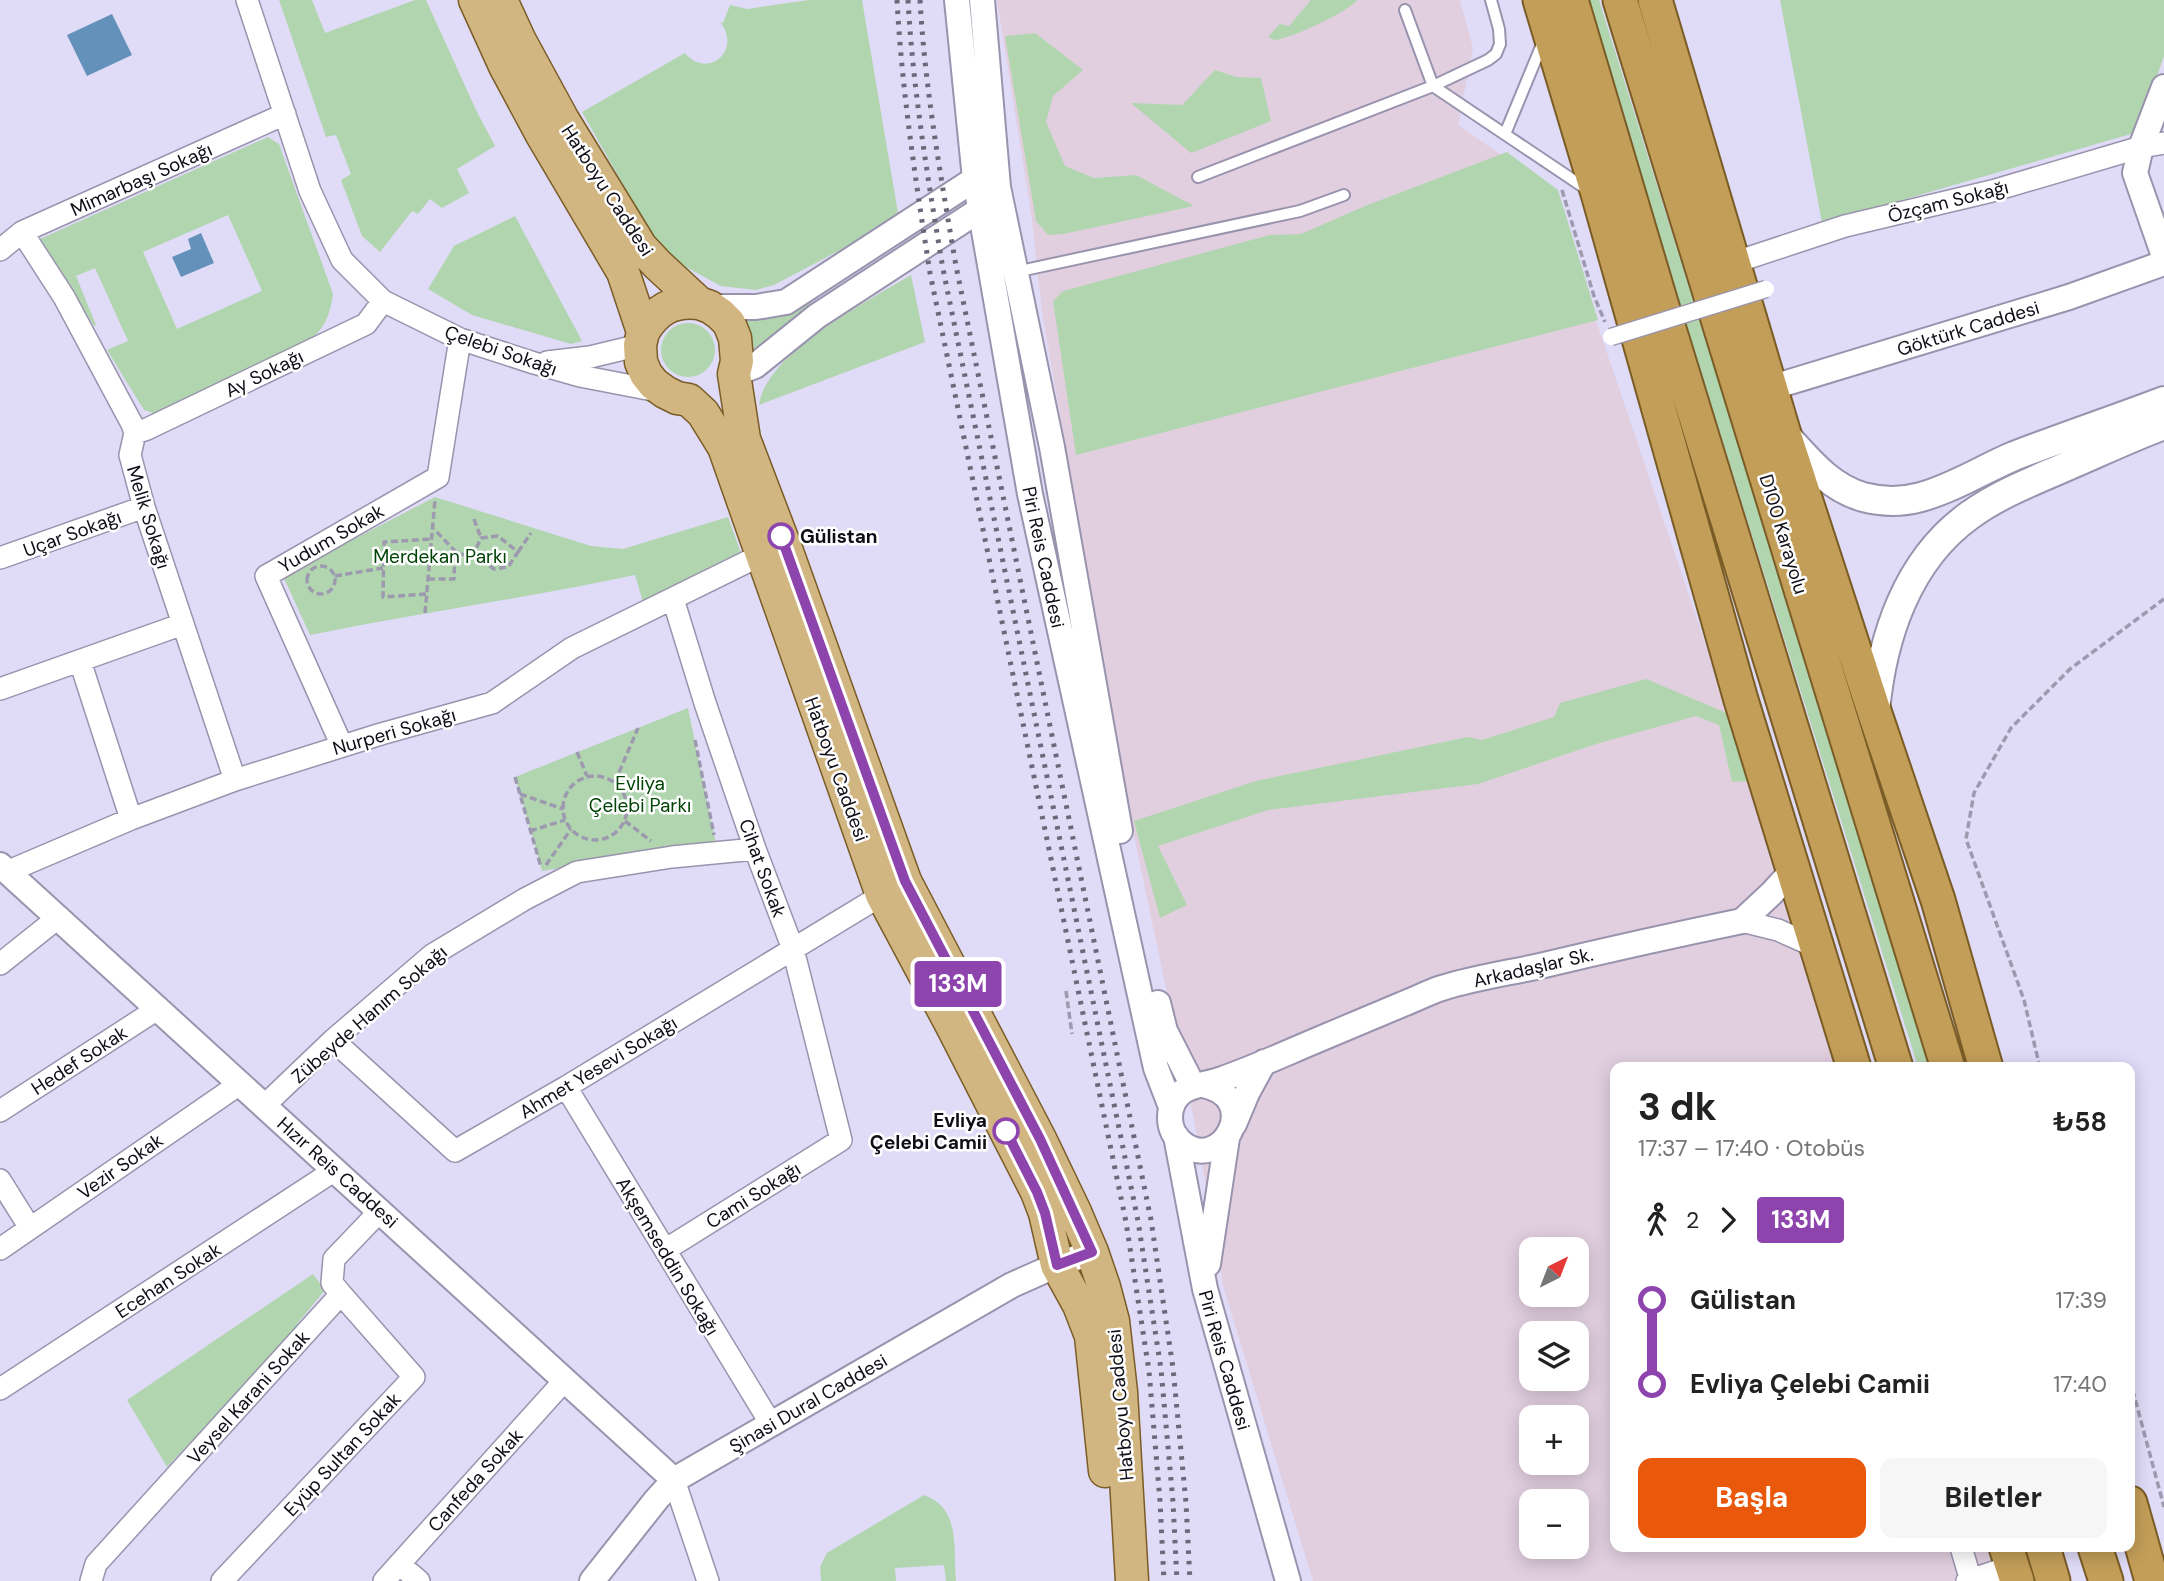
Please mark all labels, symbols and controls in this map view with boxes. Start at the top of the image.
street label: Hatboyu Caddesi [556,120,659,261]
street label: Mimarbaşı Sokağı [66,137,216,222]
street label: Özçam Sokağı [1885,174,2011,229]
street label: Göktürk Caddesi [1894,295,2042,362]
street label: Çelebi Sokağı [441,320,561,381]
street label: Ay Sokağı [221,344,307,403]
street label: Melik Sokağı [121,462,176,572]
street label: D100 Karayolu [1753,471,1814,597]
street label: Piri Reis Caddesi [1016,484,1071,630]
street label: Yudum Sokak [274,498,389,579]
street label: Uçar Sokağı [20,504,125,563]
marker: Gülistan [768,523,794,549]
place label: Gülistan [800,524,878,549]
park label: Merdekan Parkı [373,544,507,569]
street label: Hatboyu Caddesi [799,694,874,845]
street label: Nurperi Sokağı [330,702,459,761]
park label: Evliya Çelebi Parkı [589,771,691,818]
street label: Cihat Sokak [733,815,792,921]
street label: Zübeyde Hanım Sokağı [286,940,452,1089]
street label: Arkadaşlar Sk. [1471,942,1596,993]
line badge: 133M [909,961,1007,1007]
text: 133M [929,968,987,999]
street label: Ahmet Yesevi Sokağı [515,1010,682,1124]
street label: Hedef Sokak [26,1020,132,1101]
text: 3 dk [1638,1082,1717,1132]
text: ₺58 [2053,1105,2107,1139]
place label: Evliya Çelebi Camii [870,1108,987,1155]
street label: Hızır Reis Caddesi [272,1111,404,1233]
marker: Evliya Çelebi Camii [993,1118,1019,1144]
street label: Vezir Sokak [73,1128,168,1205]
text: 17:37 – 17:40 · Otobüs [1638,1133,1865,1163]
street label: Cami Sokağı [701,1156,805,1234]
street label: Akşemseddin Sokağı [610,1173,725,1340]
icon: walk [1638,1201,1676,1239]
icon: forward [1709,1201,1747,1239]
text: 133M [1771,1204,1830,1235]
text: 2 [1686,1205,1699,1235]
street label: Ecehan Sokak [111,1237,226,1324]
north arrow [1519,1237,1589,1307]
map controls [1519,1237,1589,1559]
text: Gülistan [1690,1283,1796,1317]
text: 17:39 [2056,1285,2107,1315]
street label: Piri Reis Caddesi [1193,1287,1256,1433]
button: layers [1519,1321,1589,1391]
street label: Veysel Karani Sokak [182,1325,315,1470]
street label: Hatboyu Caddesi [1101,1328,1140,1482]
street label: Şinasi Dural Caddesi [725,1348,892,1459]
text: Evliya Çelebi Camii [1690,1367,1930,1401]
text: 17:40 [2053,1369,2107,1399]
street label: Eyüp Sultan Sokak [278,1387,407,1522]
button: + [1519,1405,1589,1475]
street label: Canfeda Sokak [422,1423,529,1537]
button: Başla [1638,1458,1866,1538]
button: Biletler [1880,1458,2107,1538]
button: − [1519,1489,1589,1559]

